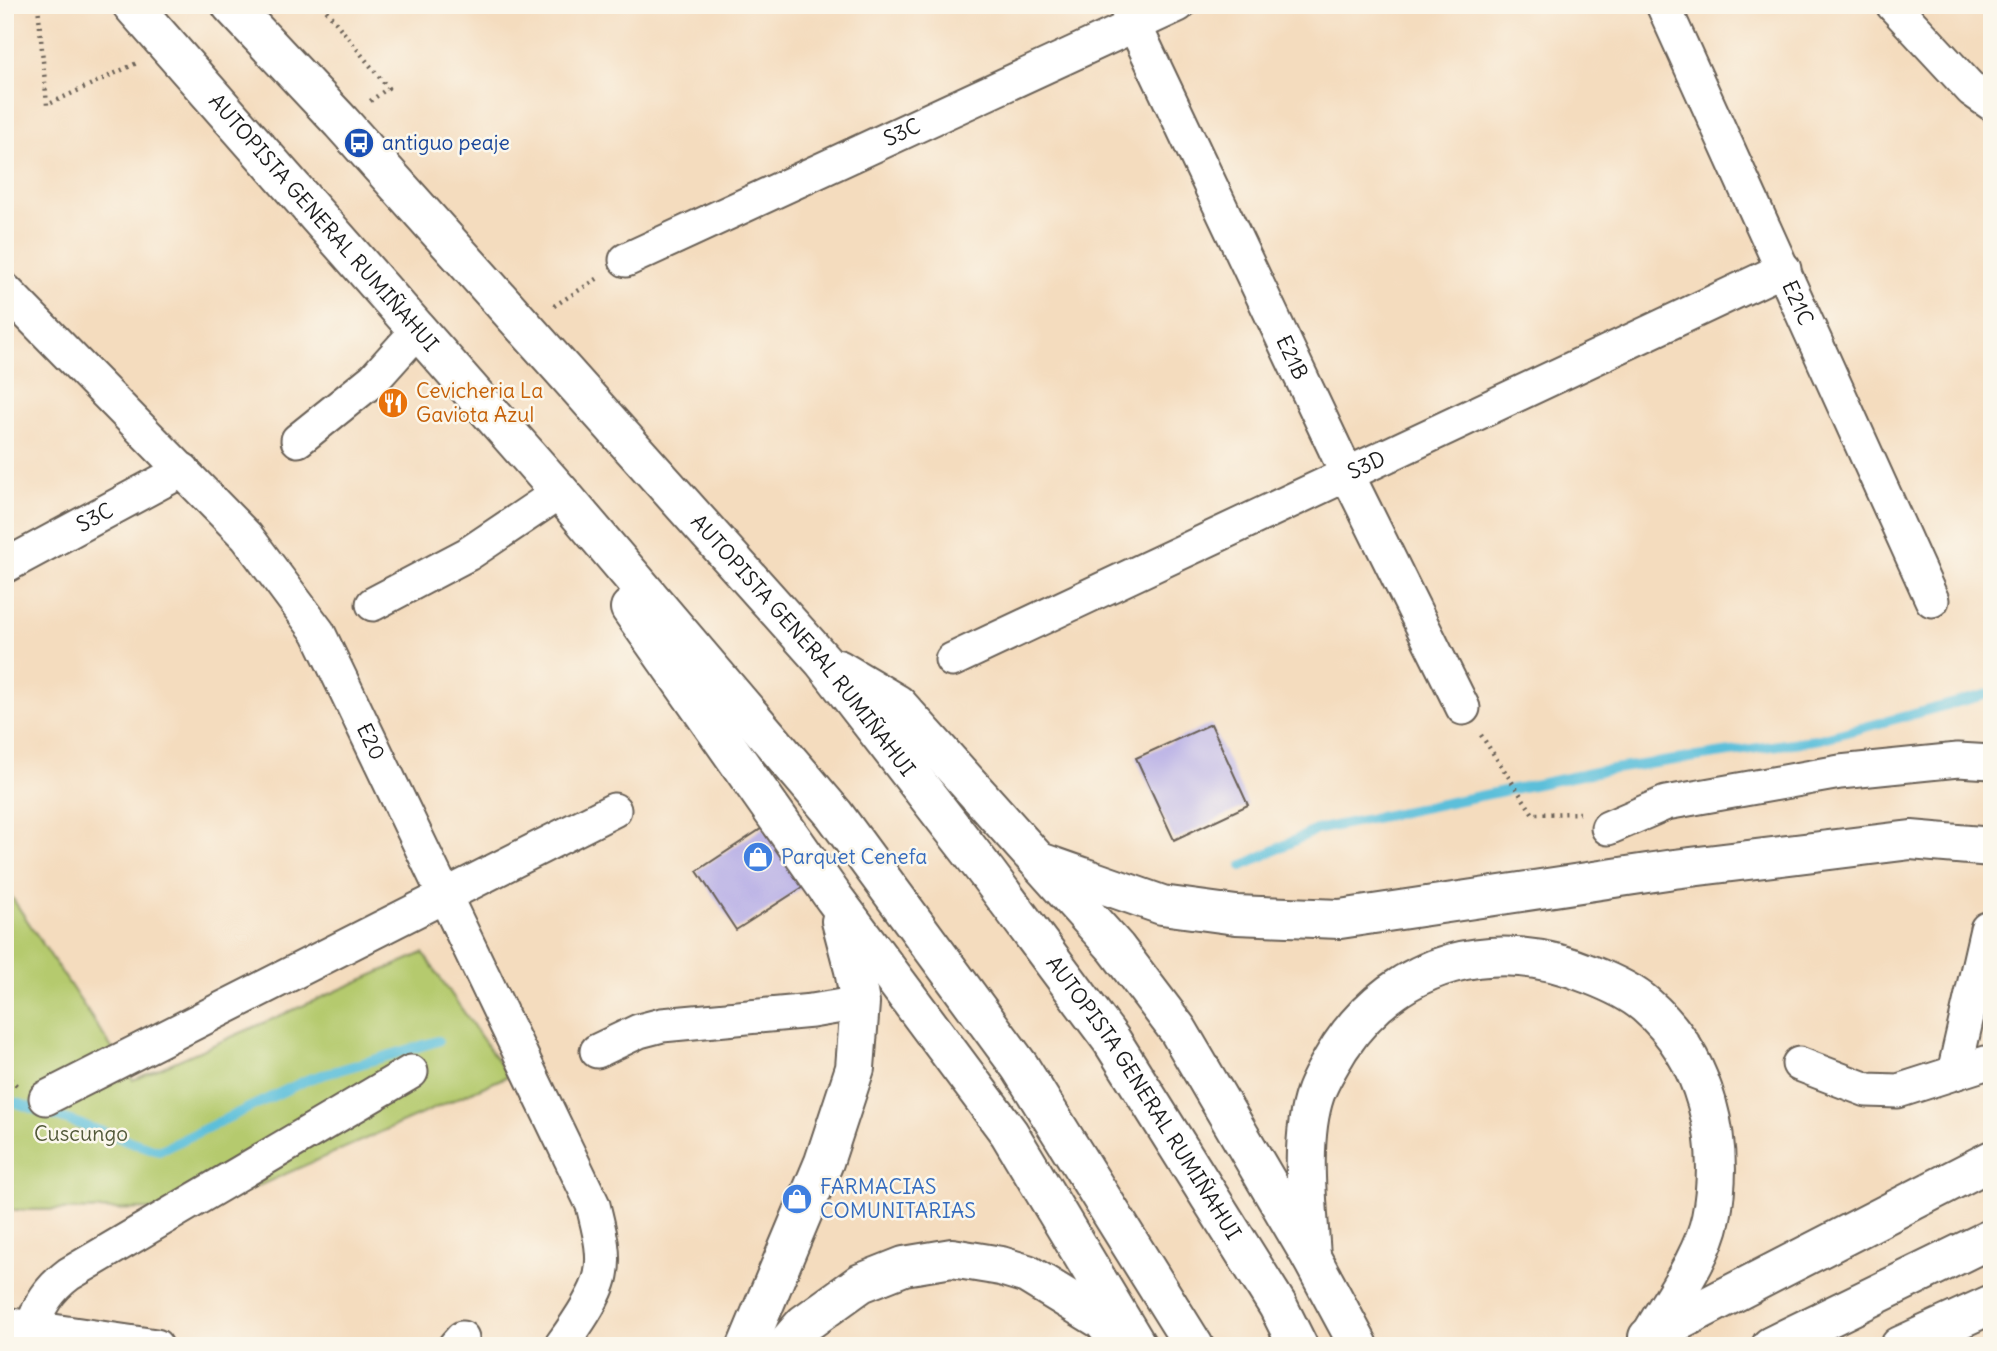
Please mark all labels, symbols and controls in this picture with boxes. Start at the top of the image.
street label: AUTOPISTA GENERAL RUMIÑAHUI [203,88,444,357]
street label: S3C [879,112,925,152]
bus stop icon: antiguo peaje [342,126,376,160]
place label: antiguo peaje [382,129,510,156]
street label: E21C [1776,276,1820,329]
street label: E21B [1270,331,1314,384]
place label: Cevicheria La Gaviota Azul [416,377,543,428]
restaurant icon: Cevicheria La Gaviota Azul [376,386,410,420]
street label: S3D [1343,444,1389,485]
street label: S3C [72,496,118,538]
street label: AUTOPISTA GENERAL RUMIÑAHUI [685,509,921,782]
street label: E20 [351,719,391,764]
shop icon: Parquet Cenefa [741,840,775,874]
place label: Parquet Cenefa [781,843,927,870]
street label: AUTOPISTA GENERAL RUMIÑAHUI [1040,950,1247,1245]
park label: Cuscungo [34,1120,128,1147]
place label: FARMACIAS COMUNITARIAS [820,1173,976,1224]
shop icon: FARMACIAS COMUNITARIAS [780,1182,814,1216]

